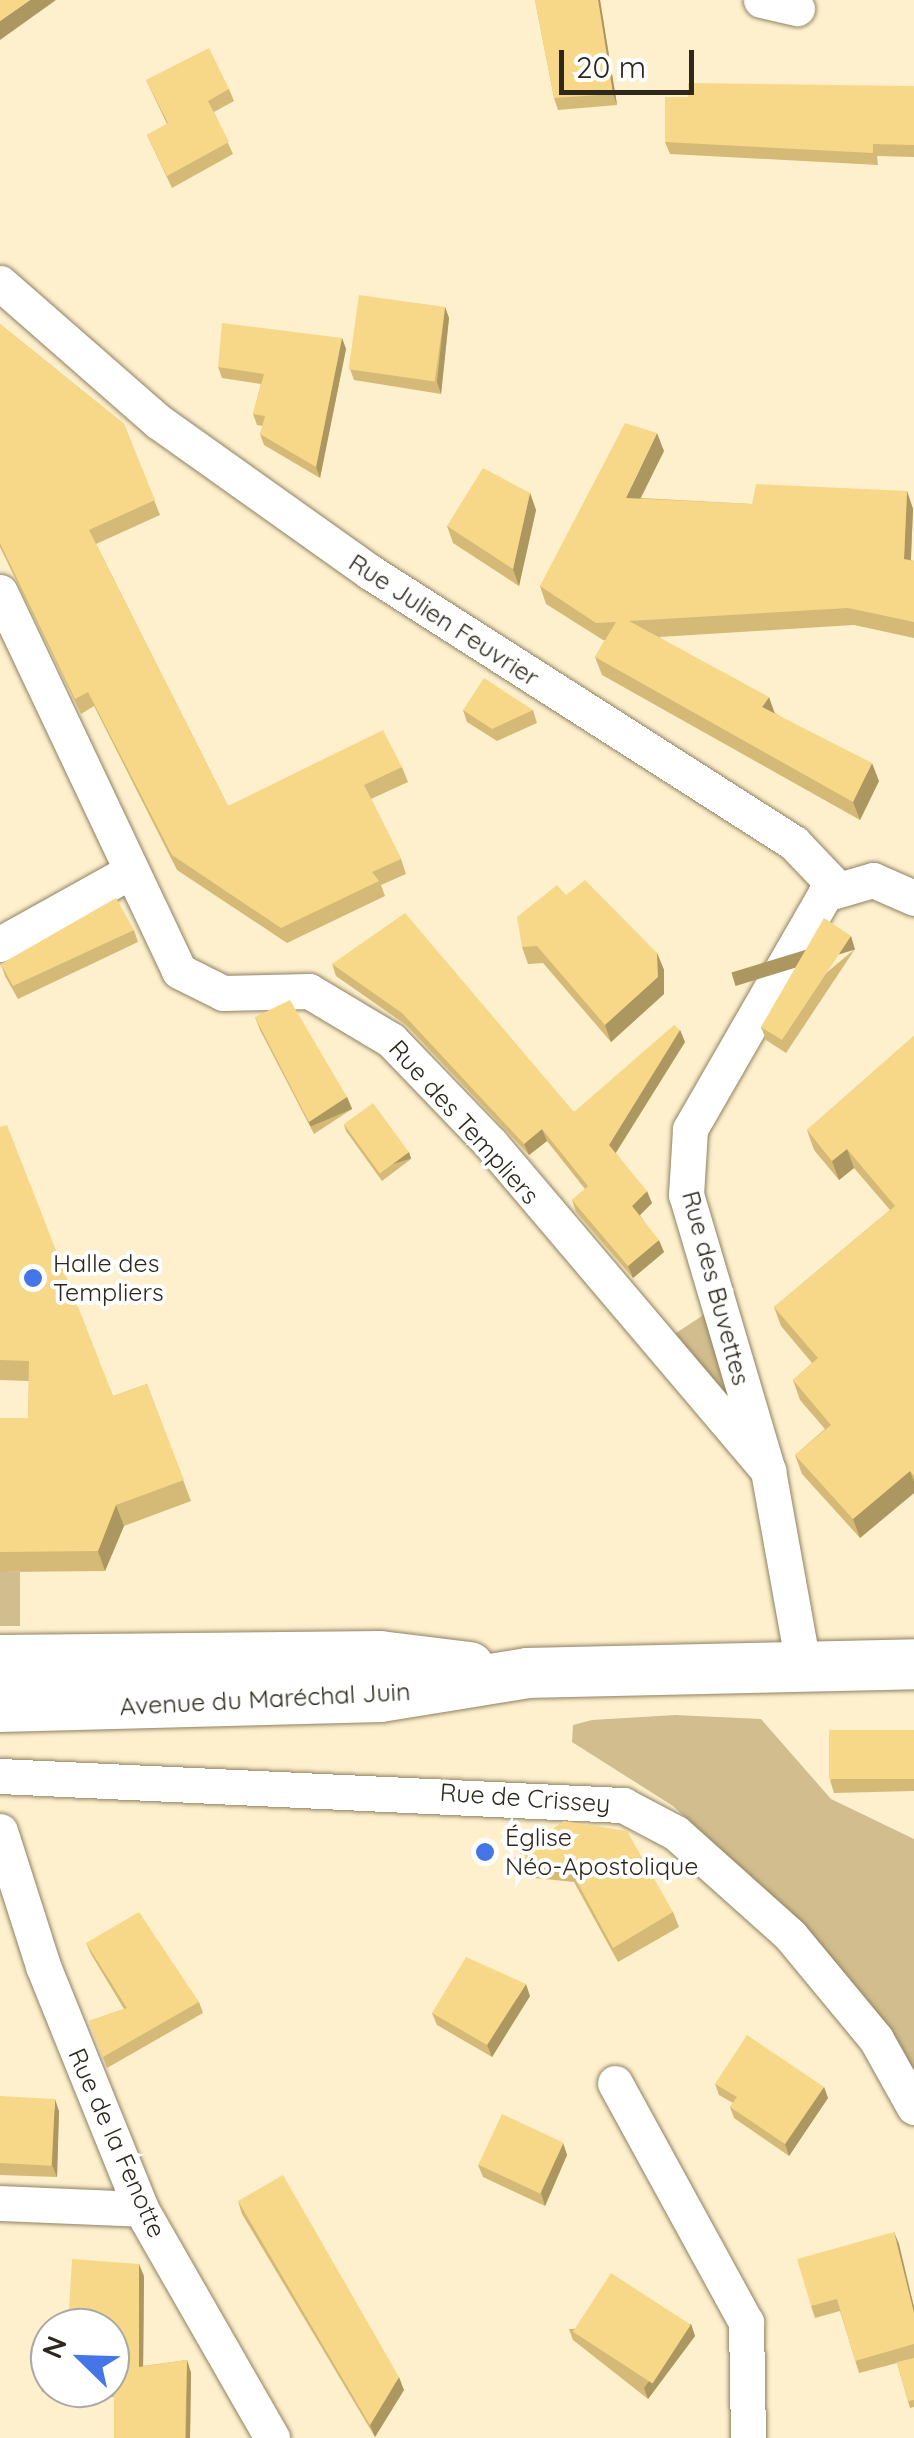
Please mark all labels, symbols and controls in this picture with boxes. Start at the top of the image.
scale bar [564,30,699,92]
text: 20 m [576,48,646,86]
street label: Rue Julien Feuvrier [343,547,545,693]
street label: Rue des Templiers [383,1034,545,1210]
street label: Rue des Buvettes [676,1188,756,1388]
place label: Halle des Templiers [53,1249,164,1308]
marker: Halle des Templiers [22,1267,44,1289]
street label: Avenue du Maréchal Juin [119,1676,411,1722]
street label: Rue de Crissey [439,1777,611,1819]
place label: Église Néo-Apostolique [505,1823,698,1882]
marker: Église Néo-Apostolique [474,1841,496,1863]
street label: Rue de la Fenotte [62,2044,172,2242]
north arrow [30,2308,130,2408]
text: N [34,2331,74,2363]

